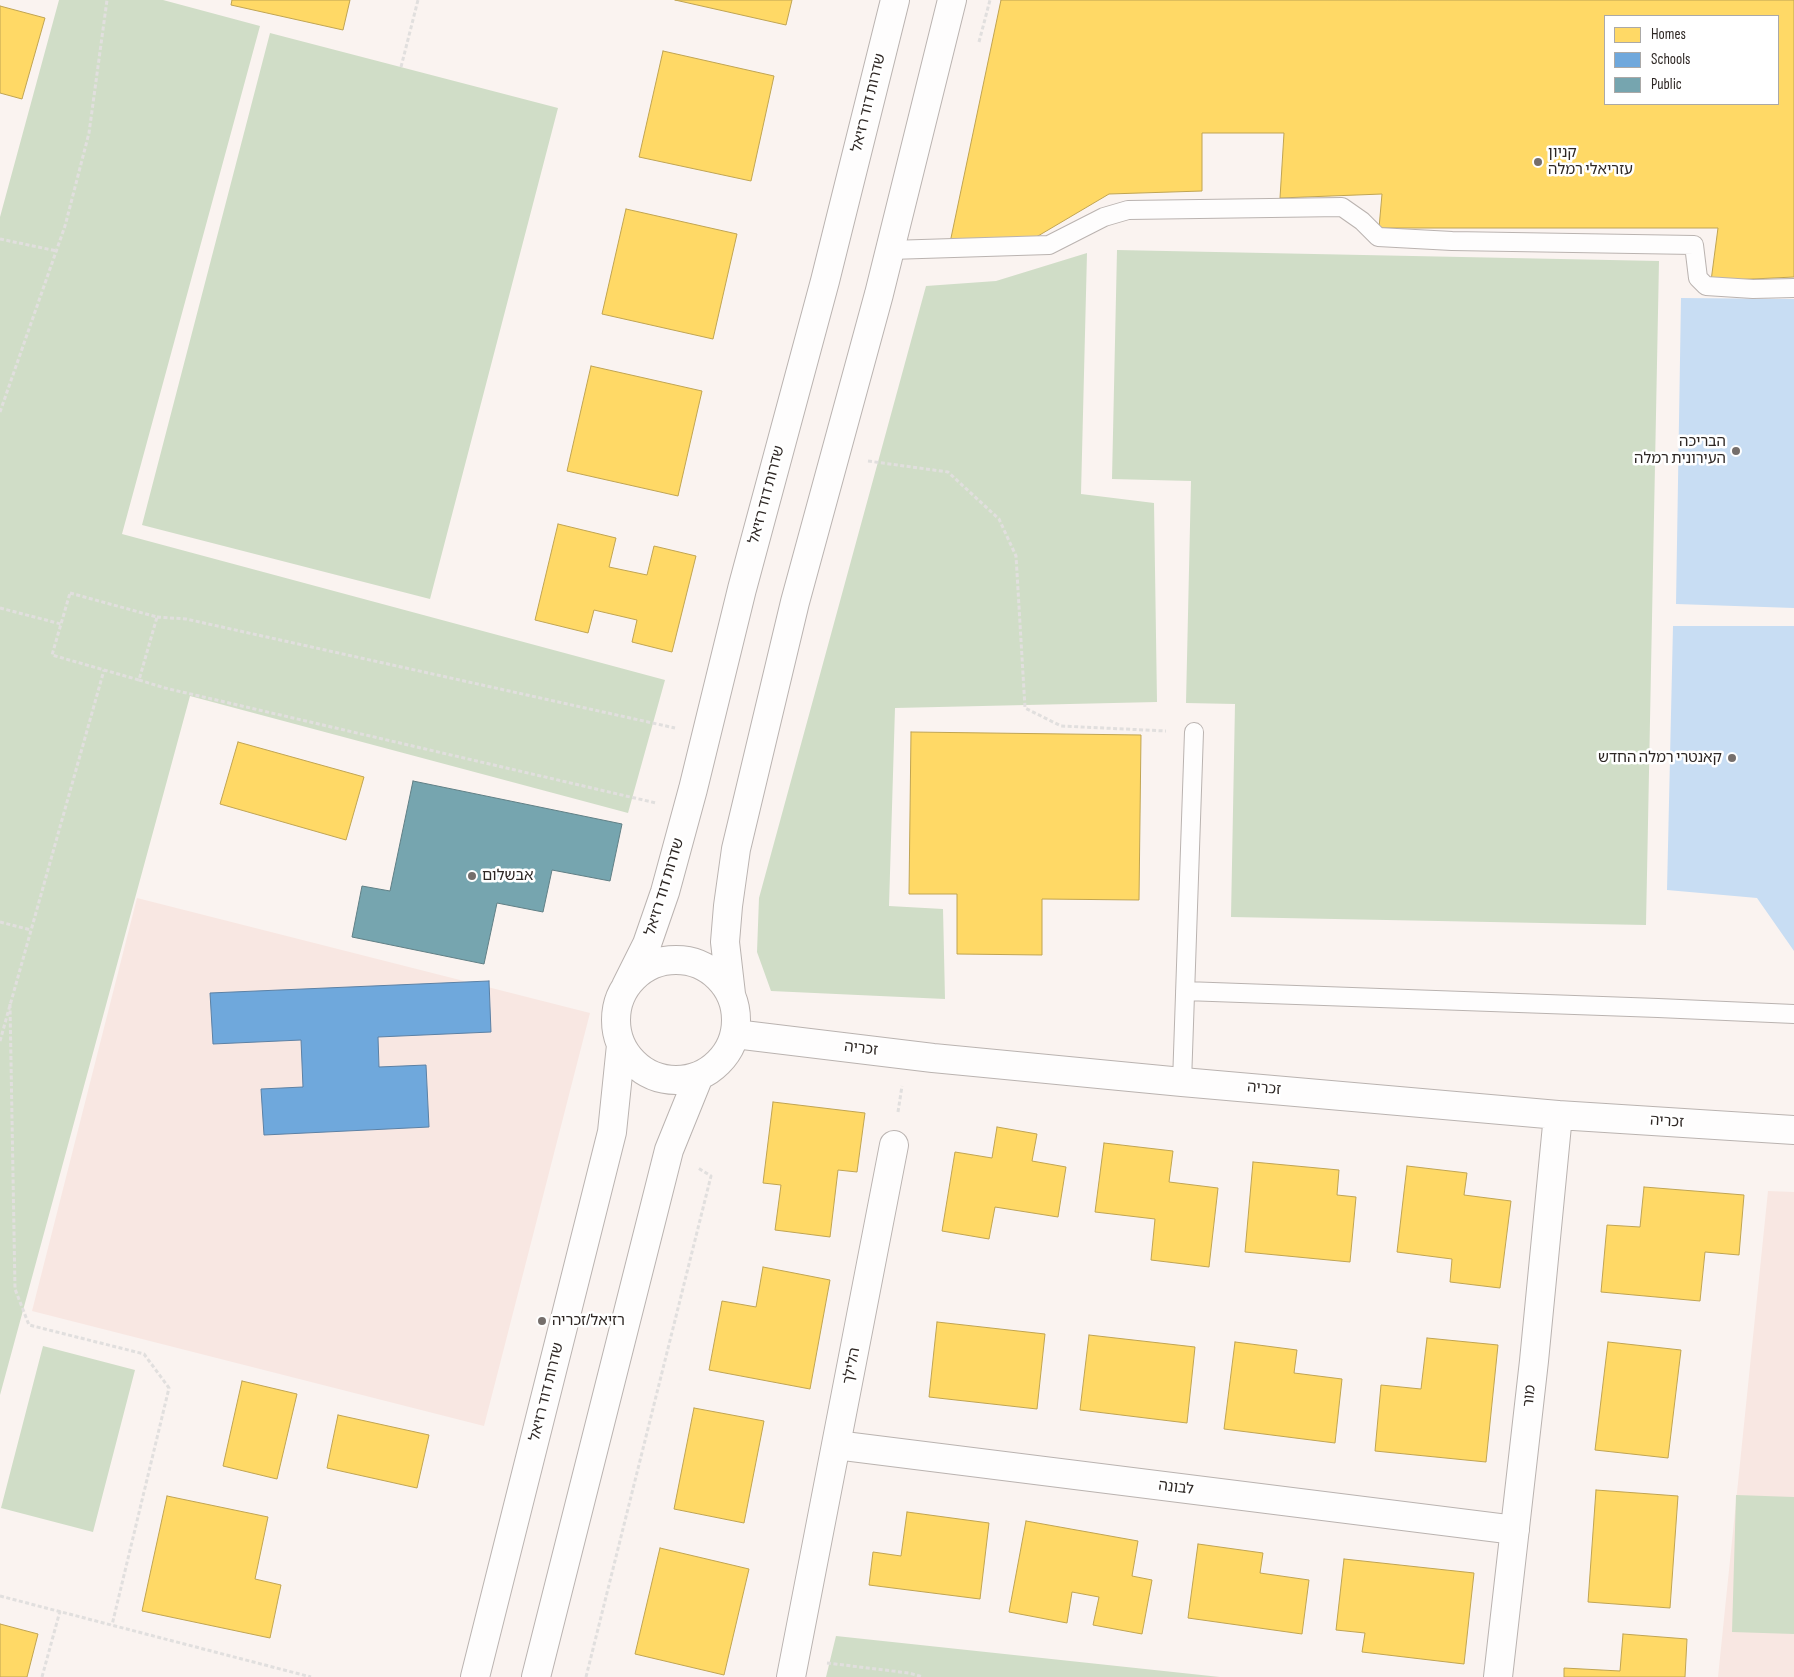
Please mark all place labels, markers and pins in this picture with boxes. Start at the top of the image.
place label: קניון עזריאלי רמלה [1548,144,1633,179]
marker: קניון עזריאלי רמלה [1532,156,1544,168]
place label: הבריכה העירונית רמלה [1634,433,1726,468]
marker: הבריכה העירונית רמלה [1730,445,1742,457]
place label: קאנטרי רמלה החדש [1598,749,1722,767]
marker: קאנטרי רמלה החדש [1726,752,1738,764]
place label: אבשלום [482,867,533,885]
marker: אבשלום [466,870,478,882]
place label: רזיאל/זכריה [552,1312,625,1330]
marker: רזיאל/זכריה [536,1315,548,1327]

